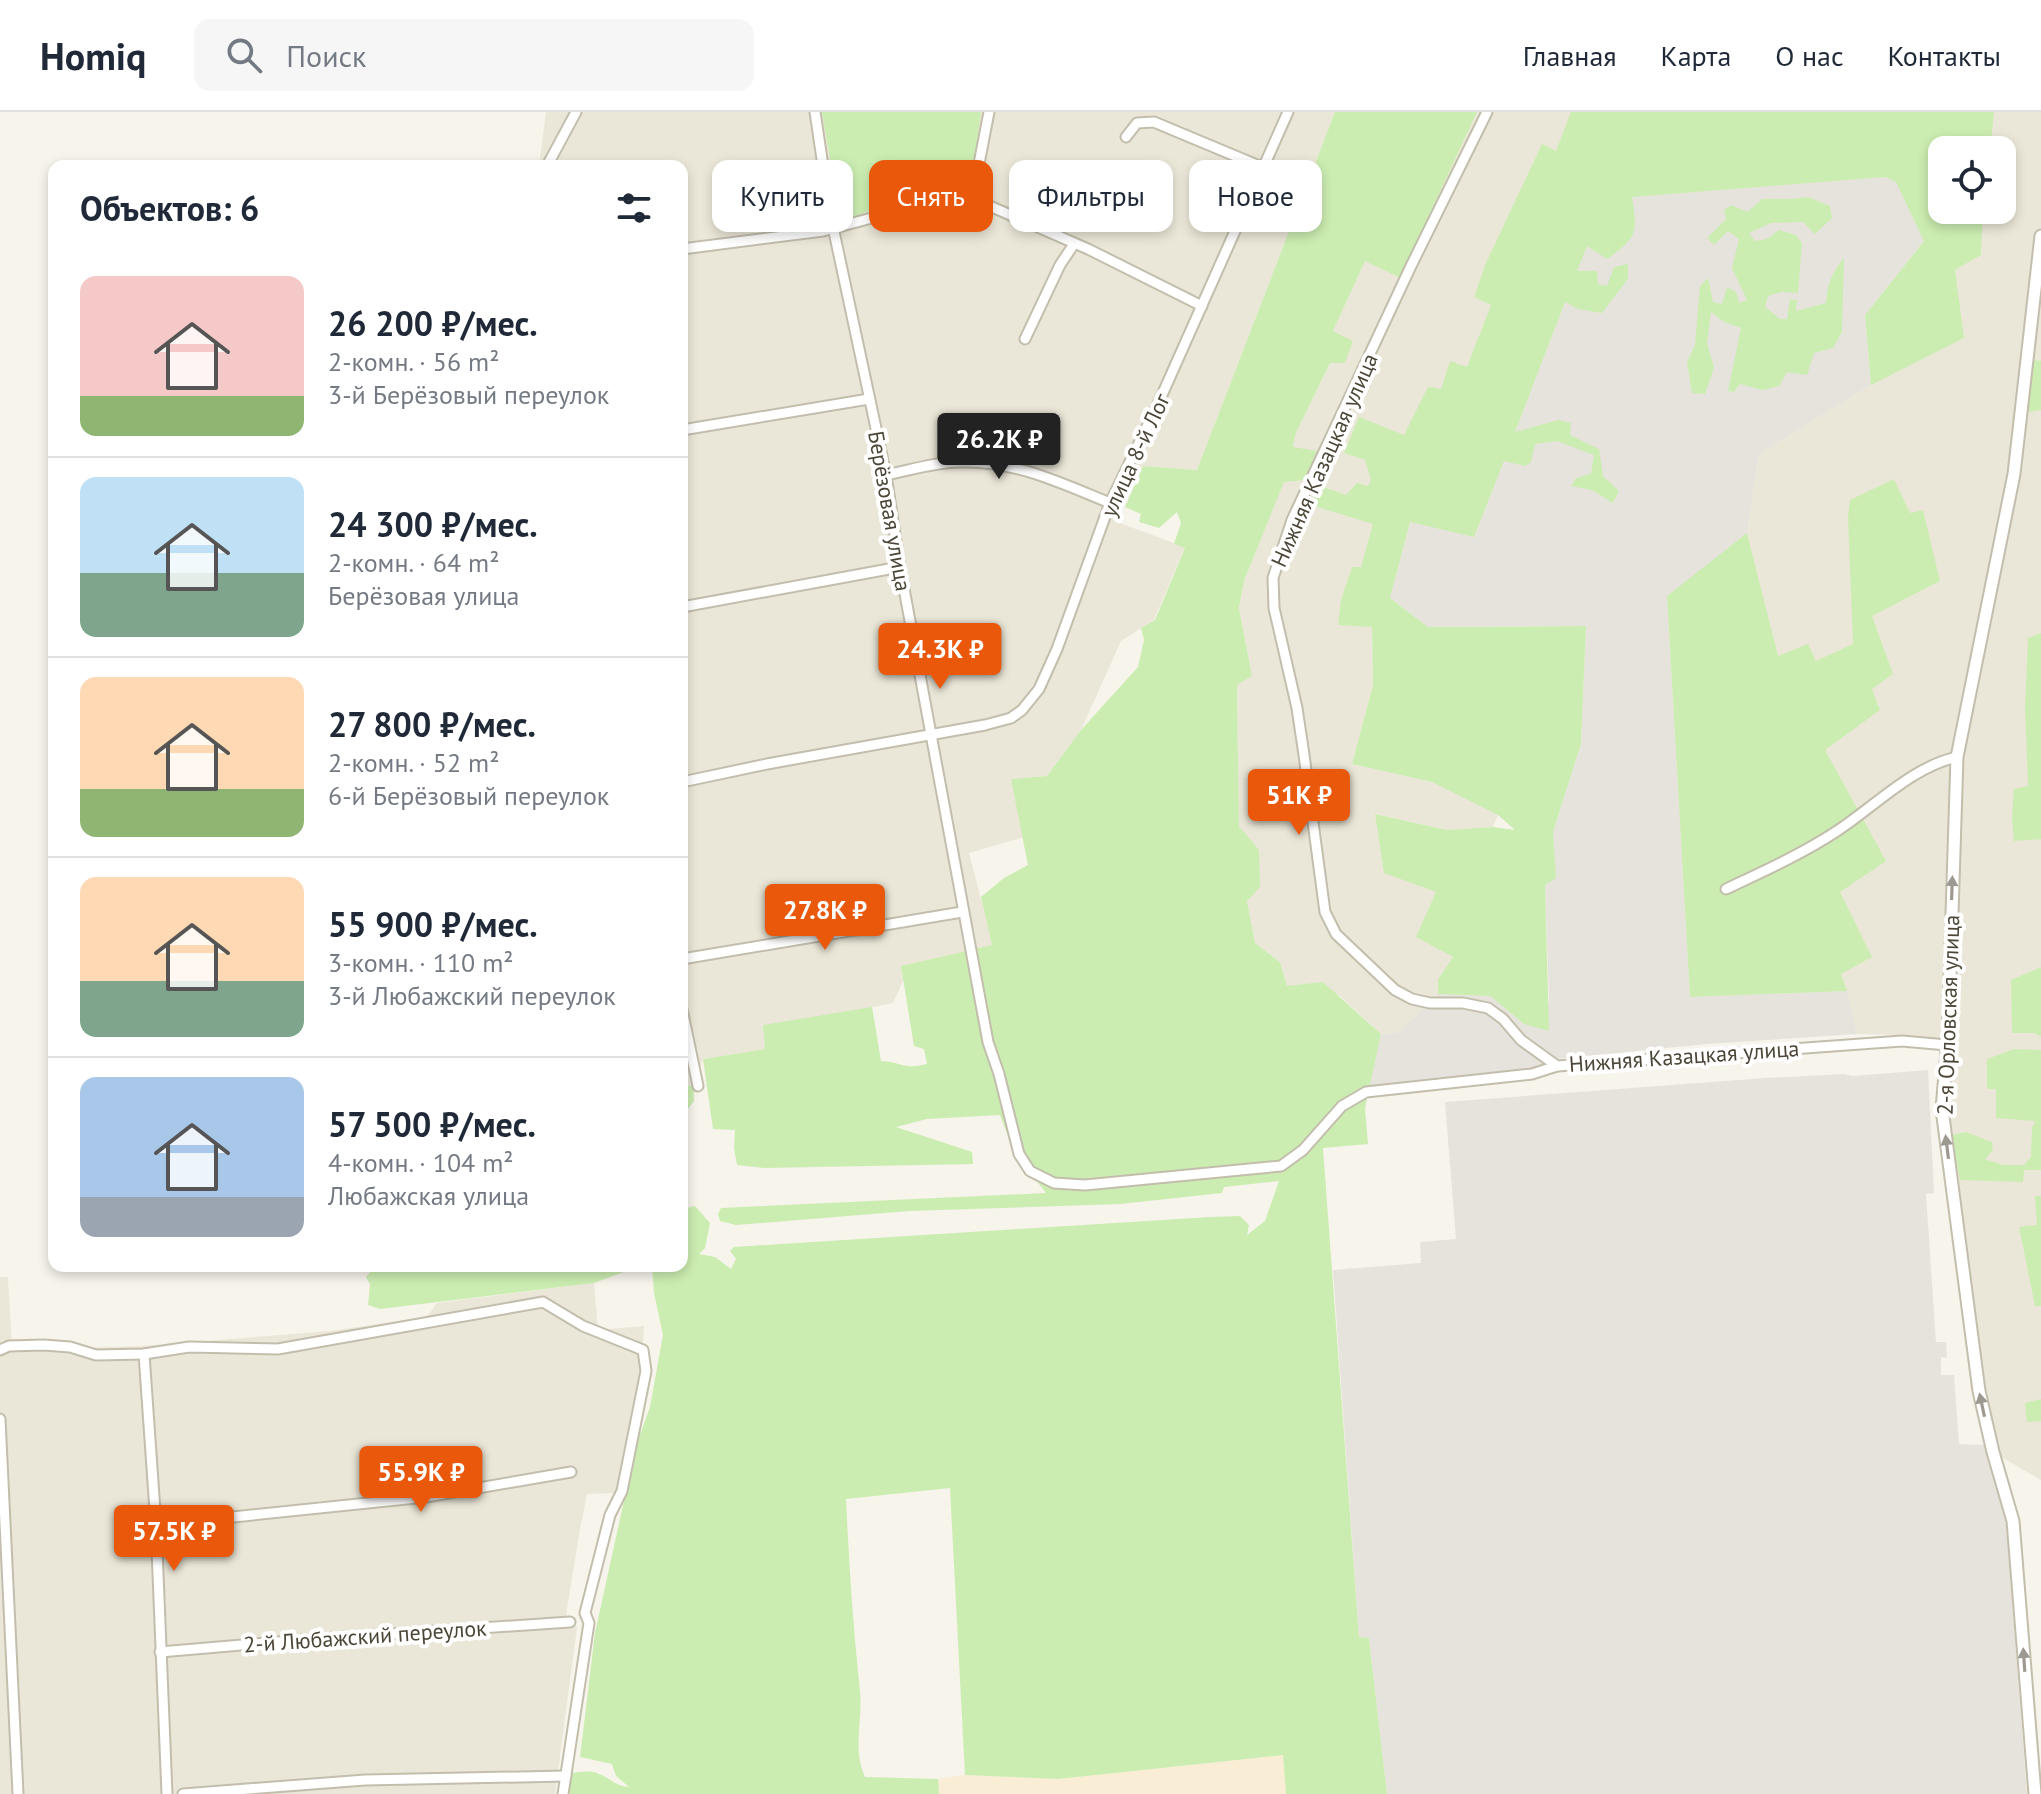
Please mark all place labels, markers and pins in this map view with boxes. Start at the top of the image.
pin: 26.2K ₽ [925,413,1073,481]
pin: 24.3K ₽ [866,623,1014,691]
pin: 51K ₽ [1243,769,1355,837]
pin: 27.8K ₽ [751,884,899,952]
pin: 55.9K ₽ [347,1446,495,1514]
pin: 57.5K ₽ [100,1505,248,1573]

